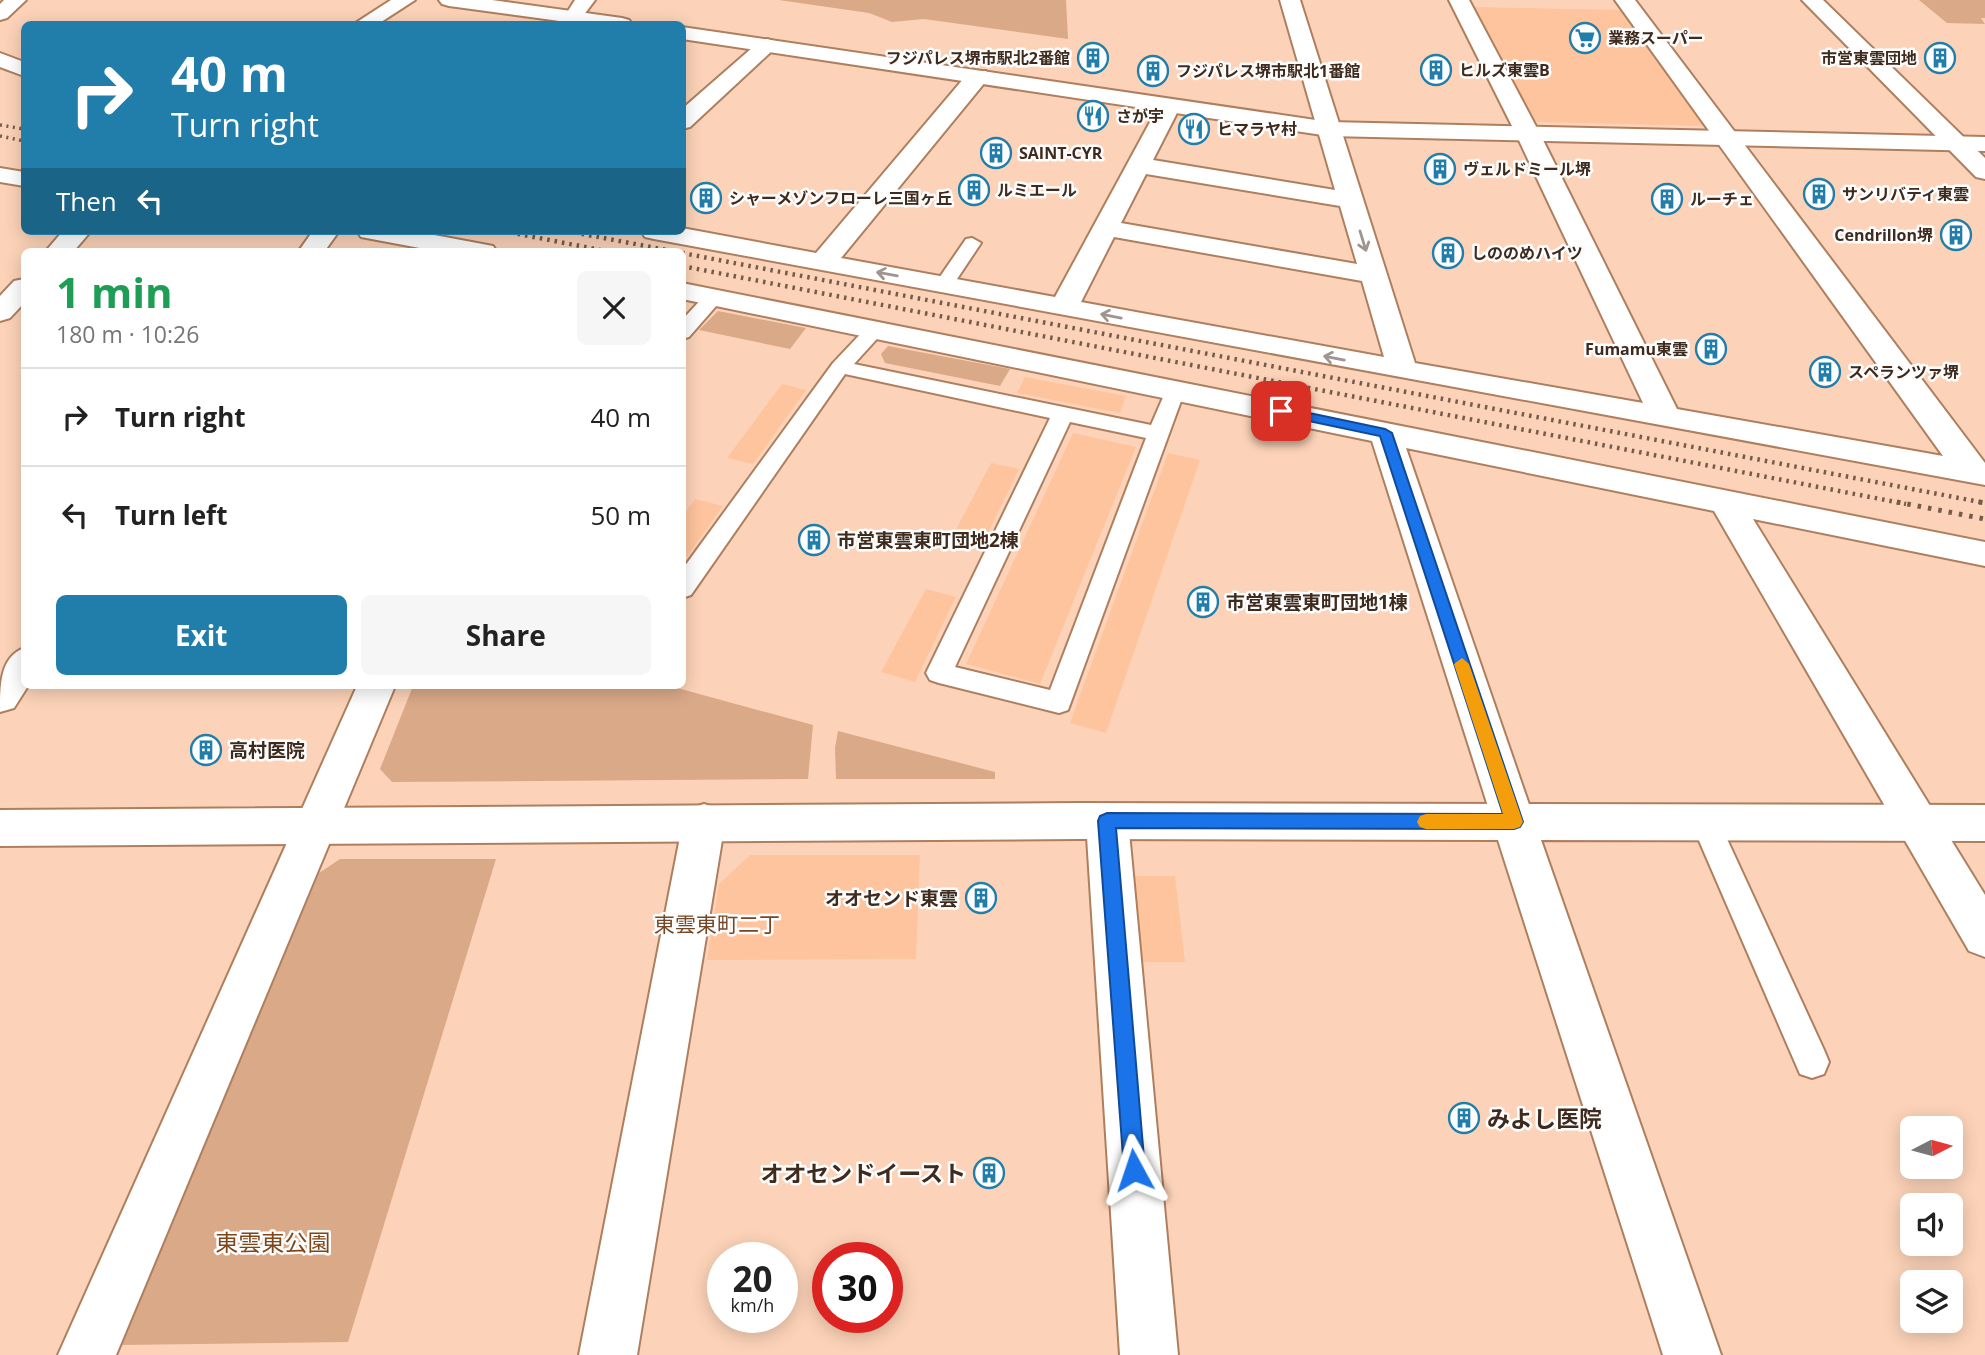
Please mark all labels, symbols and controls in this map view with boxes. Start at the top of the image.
supermarket icon: 業務スーパー [1568,21,1602,55]
place label: 業務スーパー [1608,27,1704,49]
text: 40 m [171,40,288,106]
building icon: フジパレス堺市駅北2番館 [1076,41,1110,75]
building icon: 市営東雲団地 [1923,41,1957,75]
place label: フジパレス堺市駅北2番館 [886,47,1070,69]
place label: 市営東雲団地 [1821,47,1917,69]
icon: right [56,49,147,140]
building icon: ヒルズ東雲B [1419,53,1453,87]
building icon: フジパレス堺市駅北1番館 [1136,54,1170,88]
place label: ヒルズ東雲B [1459,59,1550,81]
place label: フジパレス堺市駅北1番館 [1176,60,1360,82]
restaurant icon: さが宇 [1076,99,1110,133]
text: Turn right [171,103,319,146]
place label: さが宇 [1116,105,1164,127]
restaurant icon: ヒマラヤ村 [1177,112,1211,146]
place label: ヒマラヤ村 [1217,118,1297,140]
building icon: SAINT-CYR [979,136,1013,170]
place label: SAINT-CYR [1019,142,1103,164]
building icon: ヴェルドミール堺 [1423,152,1457,186]
place label: ヴェルドミール堺 [1463,158,1591,180]
building icon: ルミエール [957,173,991,207]
building icon: サンリバティ東雲 [1802,177,1836,211]
place label: ルミエール [997,179,1077,201]
building icon: シャーメゾンフローレ三国ヶ丘 [689,181,723,215]
icon: left [131,182,169,220]
building icon: ルーチェ [1650,182,1684,216]
text: Then [56,183,117,219]
place label: サンリバティ東雲 [1842,183,1969,205]
place label: シャーメゾンフローレ三国ヶ丘 [729,187,952,209]
place label: ルーチェ [1690,188,1754,210]
building icon: Cendrillon堺 [1939,218,1973,252]
place label: Cendrillon堺 [1834,224,1933,246]
one-way arrow [1357,230,1370,252]
building icon: しののめハイツ [1431,236,1465,270]
place label: しののめハイツ [1471,242,1583,264]
text: 1 min [56,263,173,320]
one-way arrow [876,267,899,280]
button: close [577,271,651,345]
one-way arrow [1100,308,1123,322]
text: 180 m · 10:26 [56,318,199,350]
building icon: Fumamu東雲 [1694,332,1728,366]
place label: Fumamu東雲 [1585,338,1688,360]
one-way arrow [1323,350,1346,364]
building icon: スペランツァ堺 [1808,355,1842,389]
place label: スペランツァ堺 [1848,361,1959,383]
pin [1251,381,1311,441]
icon: arrive [1262,392,1300,430]
icon: right [56,398,94,436]
text: Turn right [115,399,246,435]
text: 40 m [590,399,651,435]
icon: left [56,496,94,534]
text: Turn left [115,497,227,533]
text: 50 m [590,497,651,533]
building icon: 市営東雲東町団地2棟 [797,523,831,557]
place label: 市営東雲東町団地2棟 [837,527,1019,553]
building icon: 市営東雲東町団地1棟 [1186,585,1220,619]
place label: 市営東雲東町団地1棟 [1226,589,1408,615]
button: Exit [56,595,347,675]
button: Share [361,595,651,675]
building icon: 高村医院 [189,733,223,767]
place label: 高村医院 [229,737,305,763]
building icon: オオセンド東雲 [964,881,998,915]
place label: オオセンド東雲 [825,885,958,911]
district label: 東雲東町二丁 [654,910,780,938]
building icon: みよし医院 [1447,1101,1481,1135]
place label: みよし医院 [1487,1102,1602,1134]
north arrow [1900,1116,1964,1180]
map controls [1900,1116,1963,1333]
position arrow [1097,1133,1171,1207]
building icon: オオセンドイースト [972,1156,1006,1190]
place label: オオセンドイースト [760,1157,966,1189]
button: sound [1900,1193,1963,1256]
park label: 東雲東公園 [216,1226,331,1258]
speed limit sign: 30 [812,1242,903,1333]
text: 20 [732,1255,773,1302]
button: layers [1900,1270,1963,1333]
text: km/h [731,1293,774,1317]

